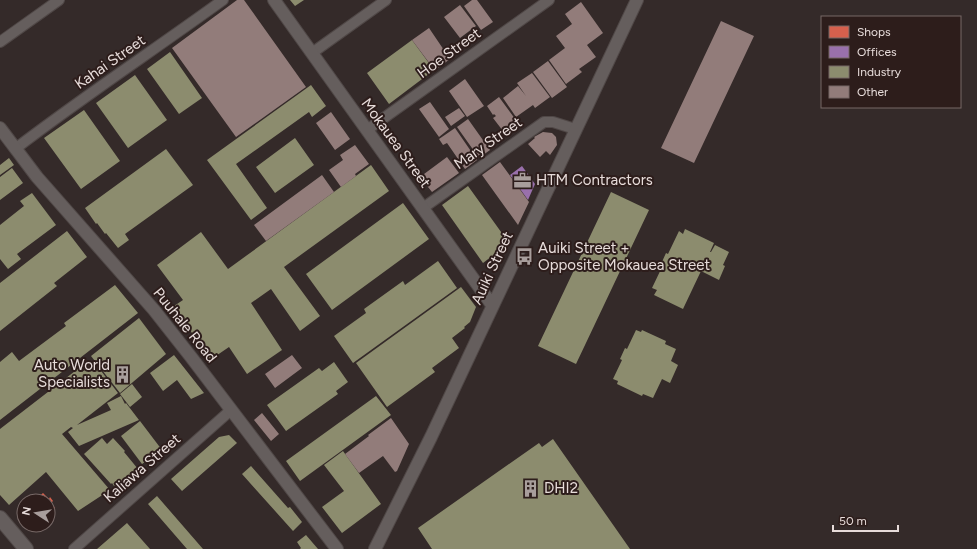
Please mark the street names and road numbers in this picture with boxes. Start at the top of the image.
street label: Hoe Street [414,24,484,82]
street label: Kahai Street [71,31,149,93]
street label: Mokauea Street [358,95,435,191]
street label: Mary Street [450,113,526,173]
street label: Auiki Street [467,228,517,307]
street label: Puuhale Road [149,284,221,366]
street label: Kaliawa Street [100,430,184,506]

